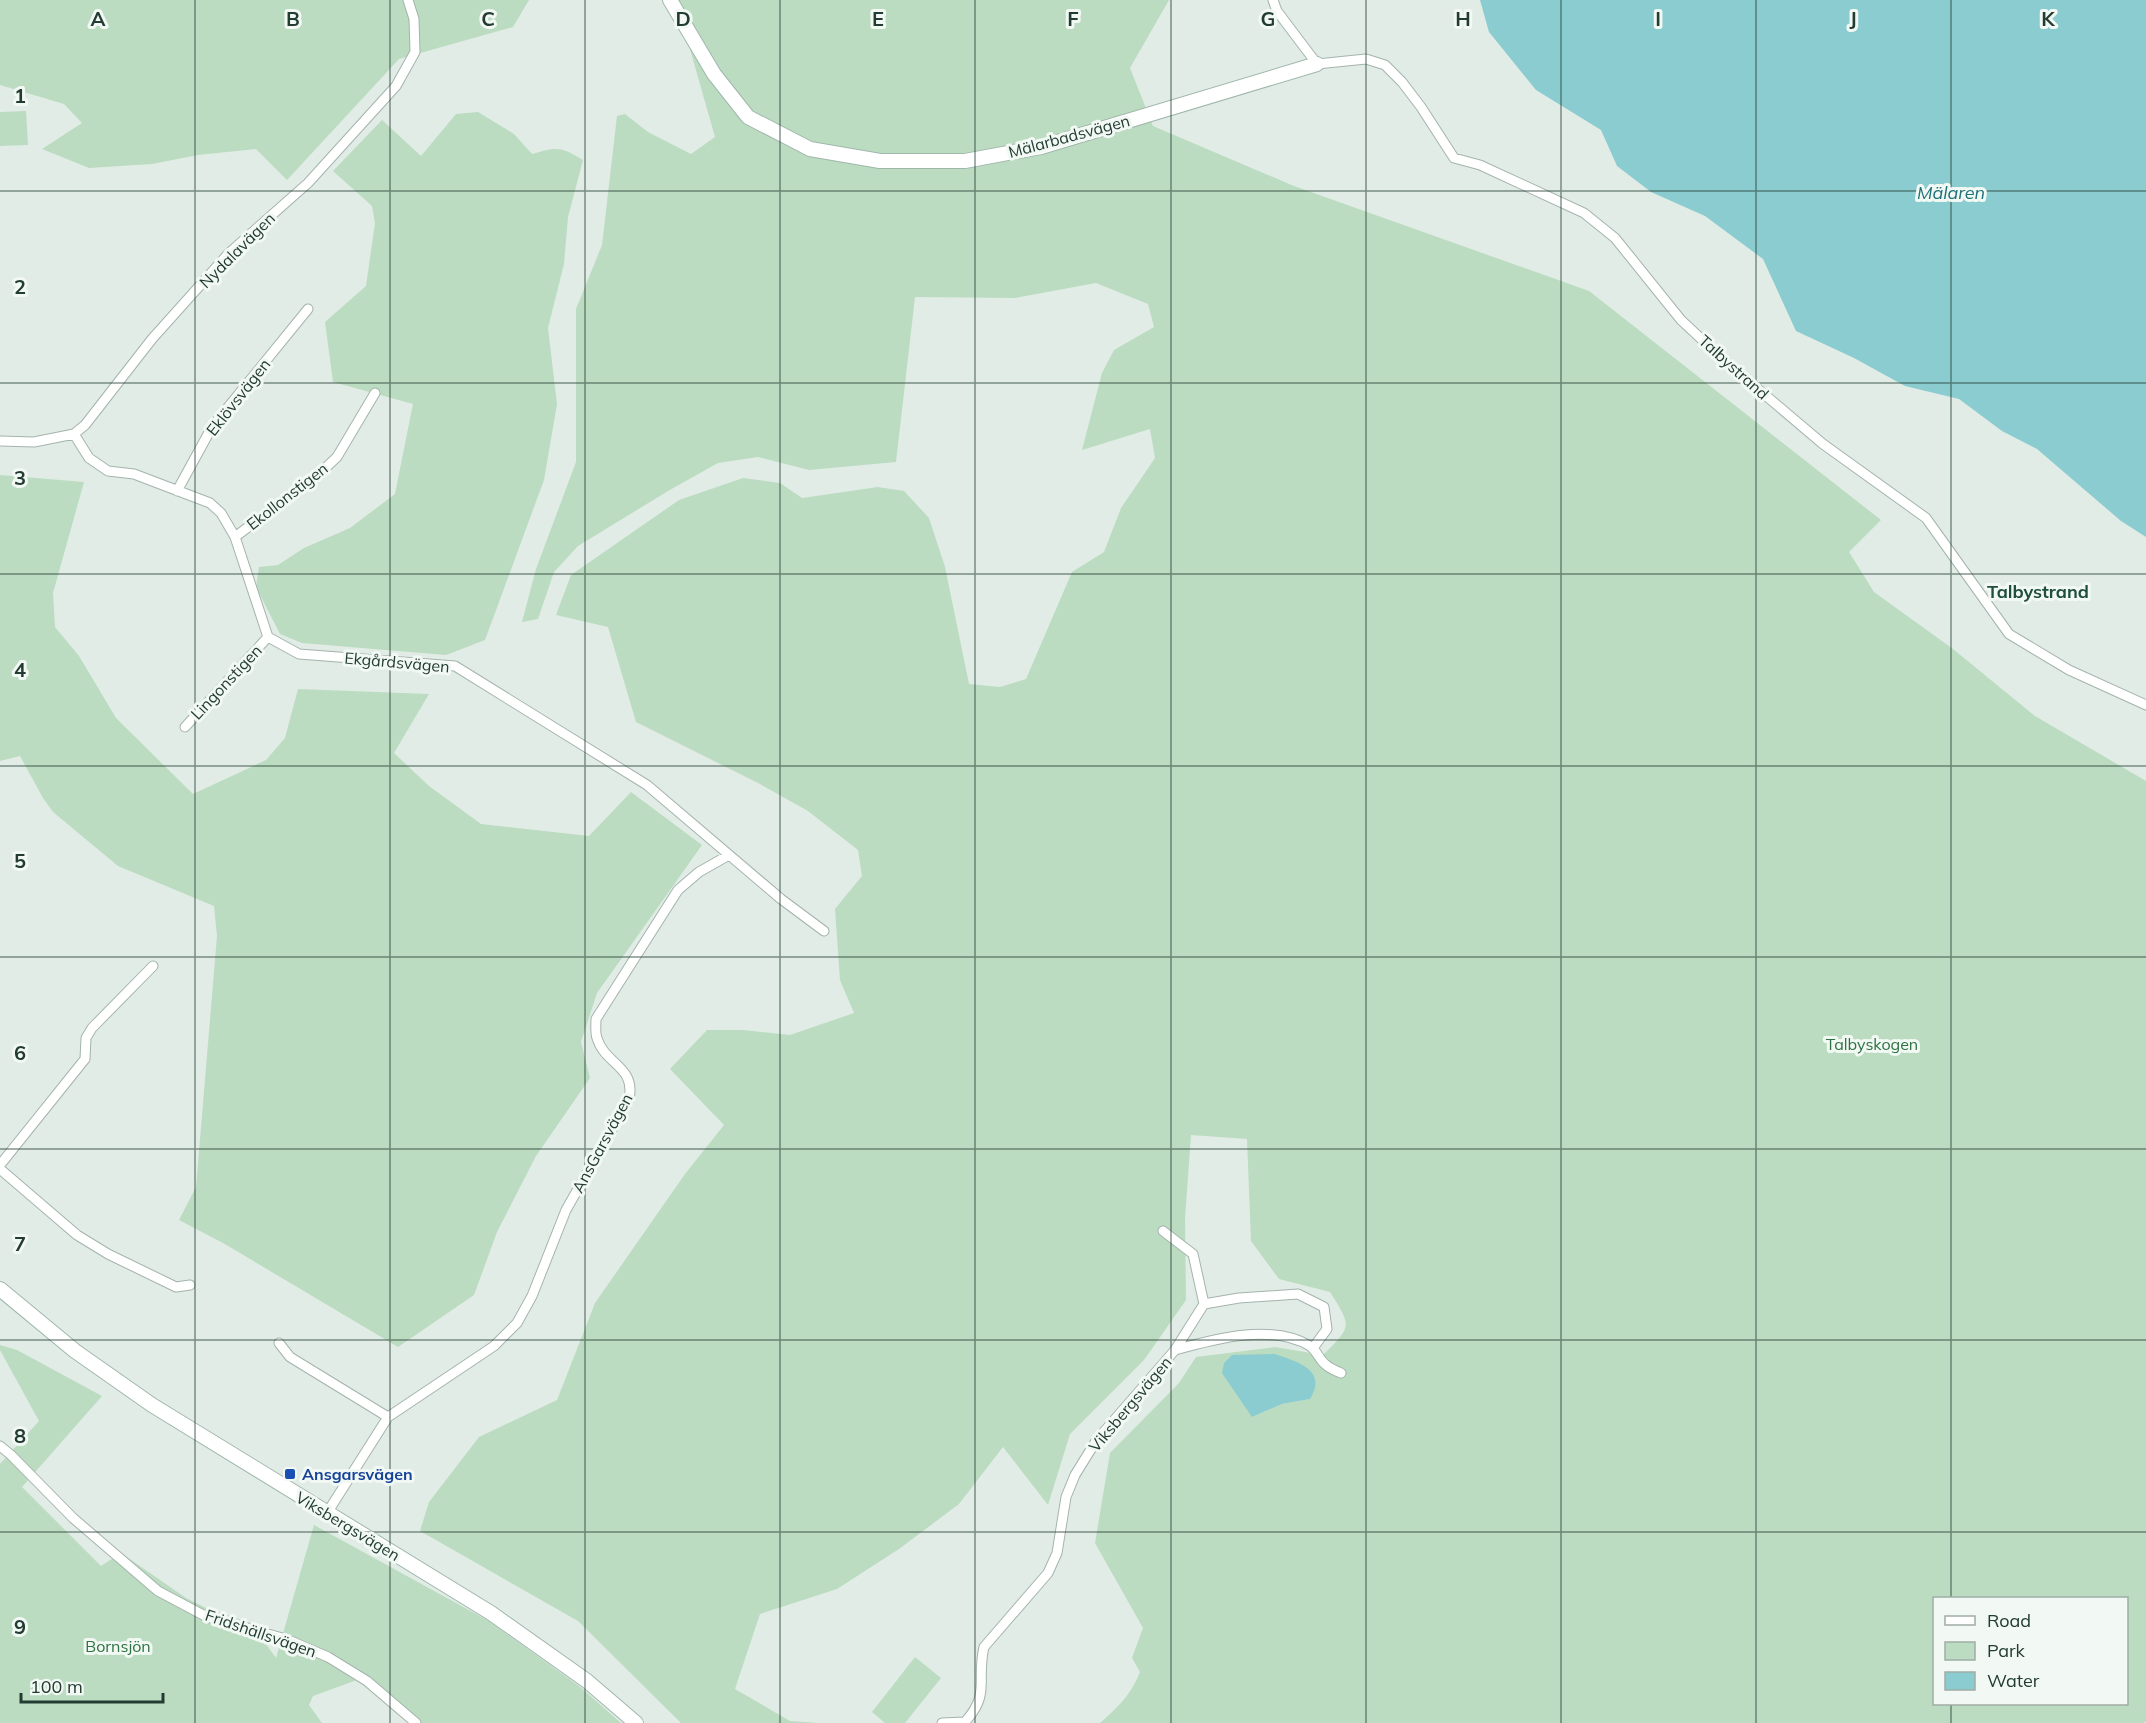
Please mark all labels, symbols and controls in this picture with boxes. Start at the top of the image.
text: A [91,6,106,31]
text: B [286,6,300,31]
text: C [481,6,495,31]
text: D [675,6,691,31]
text: E [872,6,884,31]
text: F [1067,6,1079,31]
text: G [1261,6,1275,31]
text: H [1455,6,1471,31]
text: I [1655,6,1661,31]
text: J [1849,6,1857,31]
text: K [2041,6,2055,31]
text: 1 [14,83,26,108]
street label: Mälarbadsvägen [1006,110,1132,162]
water label: Mälaren [1917,181,1985,204]
street label: Nydalavägen [195,208,279,292]
text: 2 [14,274,26,299]
street label: Talbystrand [1695,330,1773,404]
street label: Eklövsvägen [202,354,274,440]
street label: Ekollonstigen [242,458,332,534]
text: 3 [14,465,26,490]
district label: Talbystrand [1987,580,2089,603]
street label: Lingonstigen [186,640,266,724]
street label: Ekgårdsvägen [344,647,450,677]
text: 4 [14,657,26,682]
text: 5 [14,848,26,873]
park label: Talbyskogen [1826,1034,1918,1054]
text: 6 [14,1040,26,1065]
street label: AnsGarsvägen [567,1090,637,1196]
text: 7 [14,1231,26,1256]
street label: Viksbergsvägen [1084,1352,1176,1456]
text: 8 [14,1423,26,1448]
place label: Ansgarsvägen [302,1464,413,1484]
marker: Ansgarsvägen [283,1467,297,1481]
street label: Viksbergsvägen [292,1487,404,1565]
legend [1933,1597,2128,1705]
street label: Fridshällsvägen [203,1605,319,1661]
text: Road [1987,1609,2031,1632]
text: 9 [14,1614,26,1639]
park label: Bornsjön [85,1636,151,1656]
text: Park [1987,1639,2026,1662]
scale bar [21,1666,164,1704]
text: Water [1987,1669,2040,1692]
text: 100 m [30,1675,83,1698]

